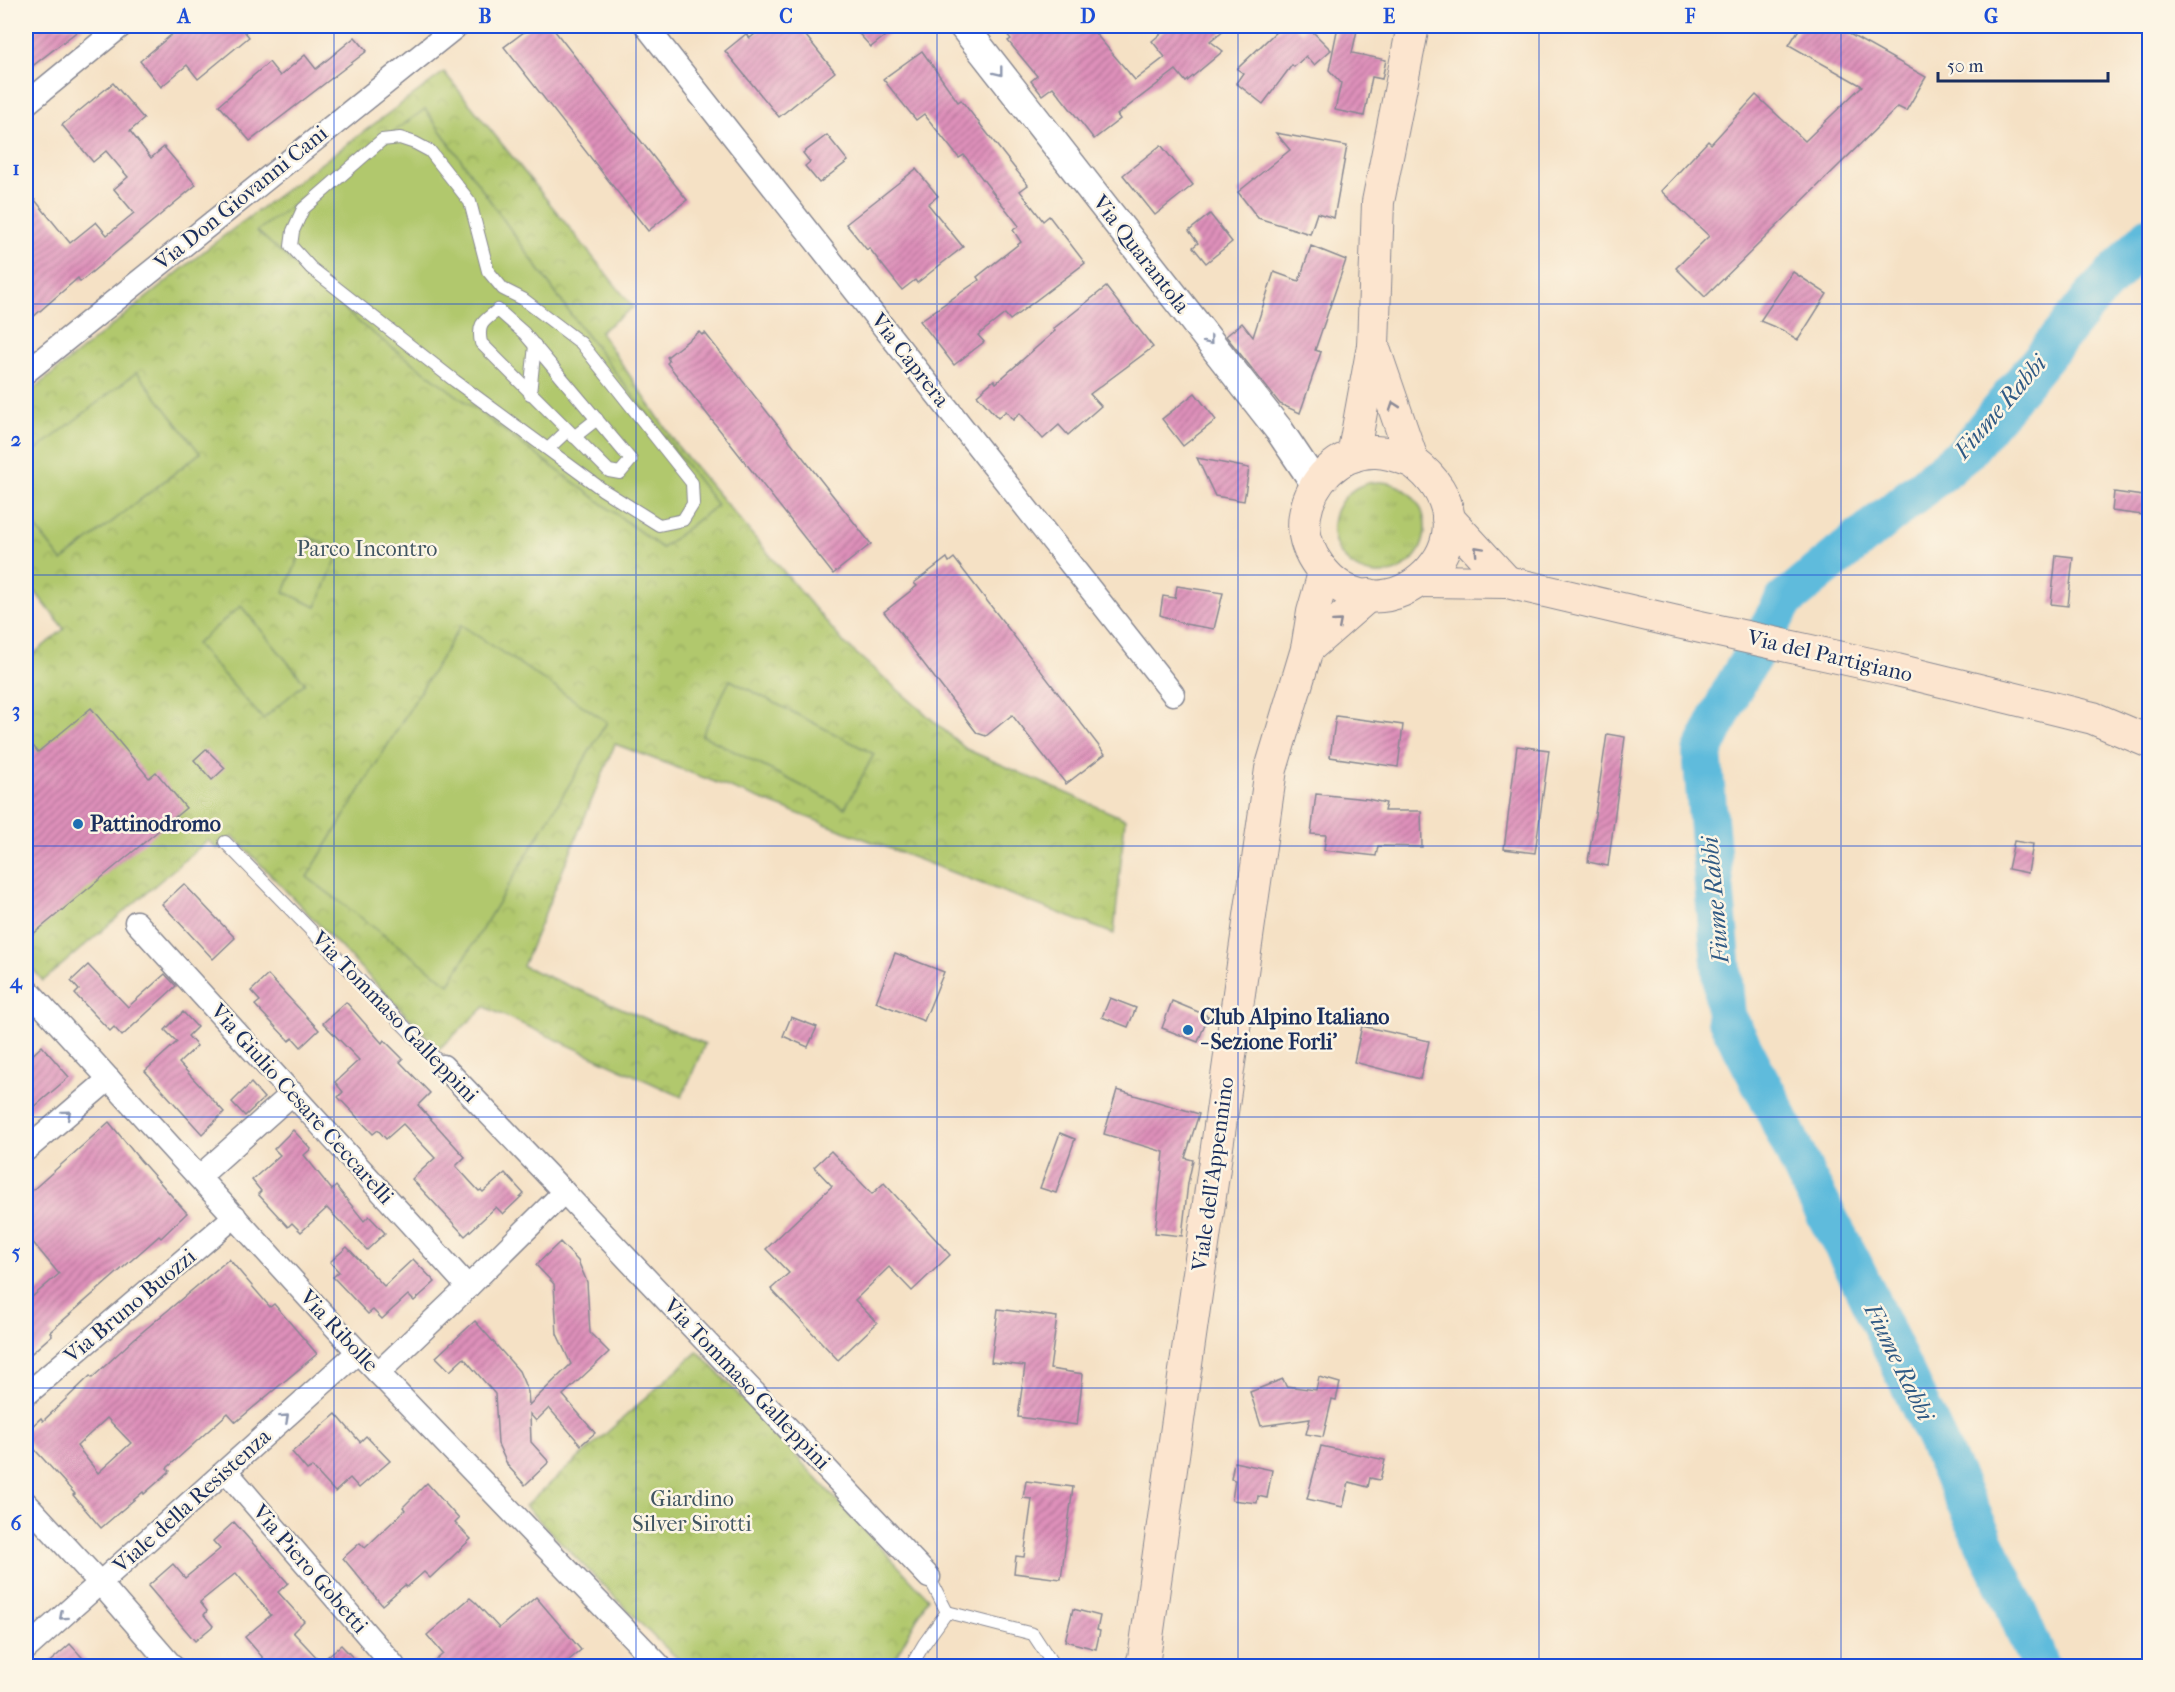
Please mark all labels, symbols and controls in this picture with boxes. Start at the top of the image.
text: A [176,5,192,28]
text: B [478,5,492,28]
text: C [779,5,793,28]
text: D [1080,5,1096,28]
text: E [1383,5,1395,28]
text: F [1684,5,1696,28]
text: G [1984,5,1998,28]
scale bar [1938,45,2108,83]
text: 50 m [1947,56,1984,77]
one-way arrow [991,65,1002,76]
street label: Via Don Giovanni Cani [148,120,333,277]
text: 1 [12,157,20,180]
street label: Via Quarantola [1086,189,1196,319]
street label: Via Caprera [865,307,955,413]
one-way arrow [1202,335,1213,346]
water label: Fiume Rabbi [1947,348,2054,465]
one-way arrow [1388,401,1401,412]
text: 2 [11,428,21,451]
park label: Parco Incontro [297,536,437,562]
one-way arrow [1474,546,1485,556]
one-way arrow [1331,619,1342,630]
street label: Via del Partigiano [1744,624,1915,688]
text: 3 [12,699,20,722]
place label: Pattinodromo [90,811,221,837]
marker: Pattinodromo [71,817,85,831]
water label: Fiume Rabbi [1695,833,1735,965]
street label: Via Tommaso Galleppini [306,925,484,1109]
text: 4 [9,970,23,994]
street label: Via Giulio Cesare Ceccarelli [204,998,399,1210]
place label: Club Alpino Italiano - Sezione Forli' [1200,1004,1389,1055]
marker: Club Alpino Italiano - Sezione Forli' [1181,1023,1195,1037]
street label: Viale dell'Appennino [1186,1075,1240,1274]
one-way arrow [60,1111,71,1122]
text: 5 [12,1241,21,1264]
street label: Via Bruno Buozzi [58,1243,202,1369]
street label: Via Ribolle [294,1284,384,1378]
street label: Via Tommaso Galleppini [658,1292,836,1476]
water label: Fiume Rabbi [1858,1298,1940,1427]
one-way arrow [278,1414,289,1425]
street label: Viale della Resistenza [107,1423,277,1579]
park label: Giardino Silver Sirotti [632,1486,752,1537]
street label: Via Piero Gobetti [246,1498,373,1639]
text: 6 [11,1512,23,1535]
one-way arrow [59,1609,70,1620]

